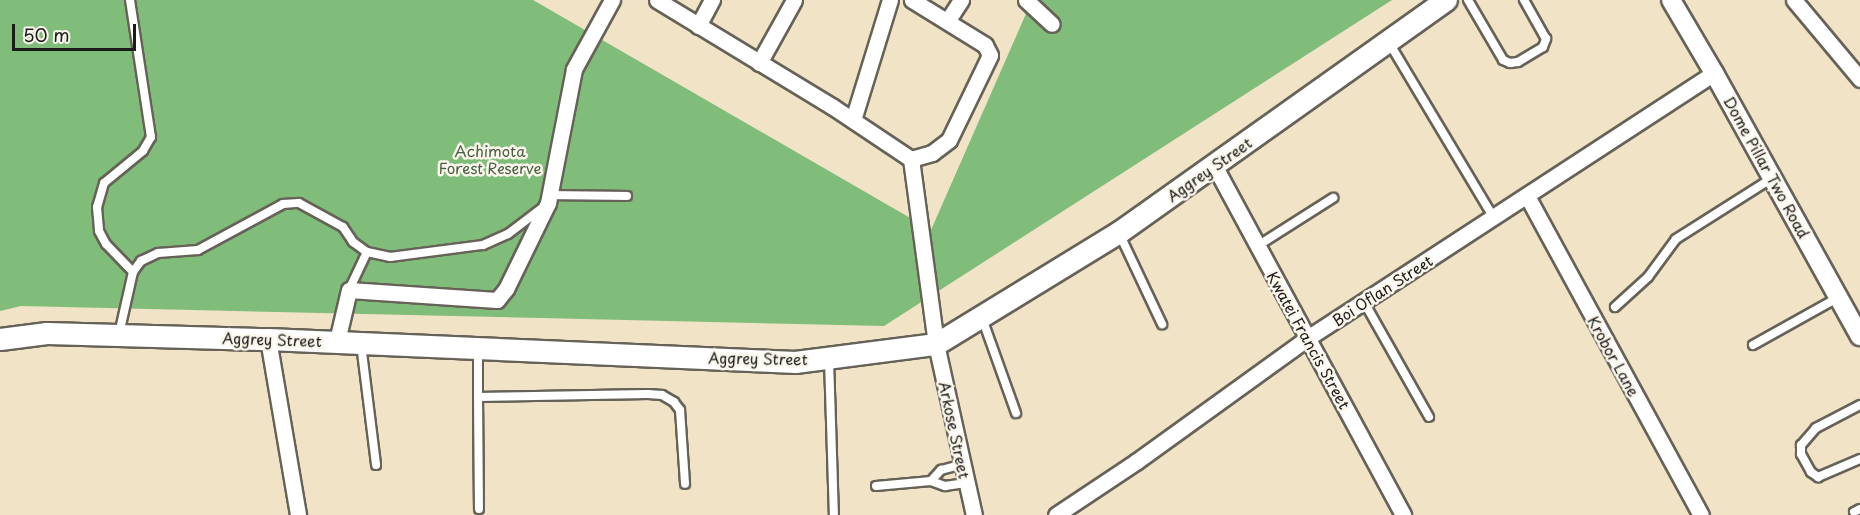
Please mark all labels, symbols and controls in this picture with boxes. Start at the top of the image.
scale bar [15,12,140,50]
text: 50 m [23,21,70,48]
street label: Dome Pillar Two Road [1720,93,1814,241]
street label: Aggrey Street [1163,133,1255,205]
park label: Achimota Forest Reserve [438,141,542,176]
street label: Boi Oflan Street [1328,250,1436,330]
street label: Kwatei Francis Street [1263,267,1355,413]
street label: Krobor Lane [1585,313,1643,399]
street label: Aggrey Street [221,328,323,350]
street label: Aggrey Street [707,348,809,368]
street label: Arkose Street [936,380,974,480]

